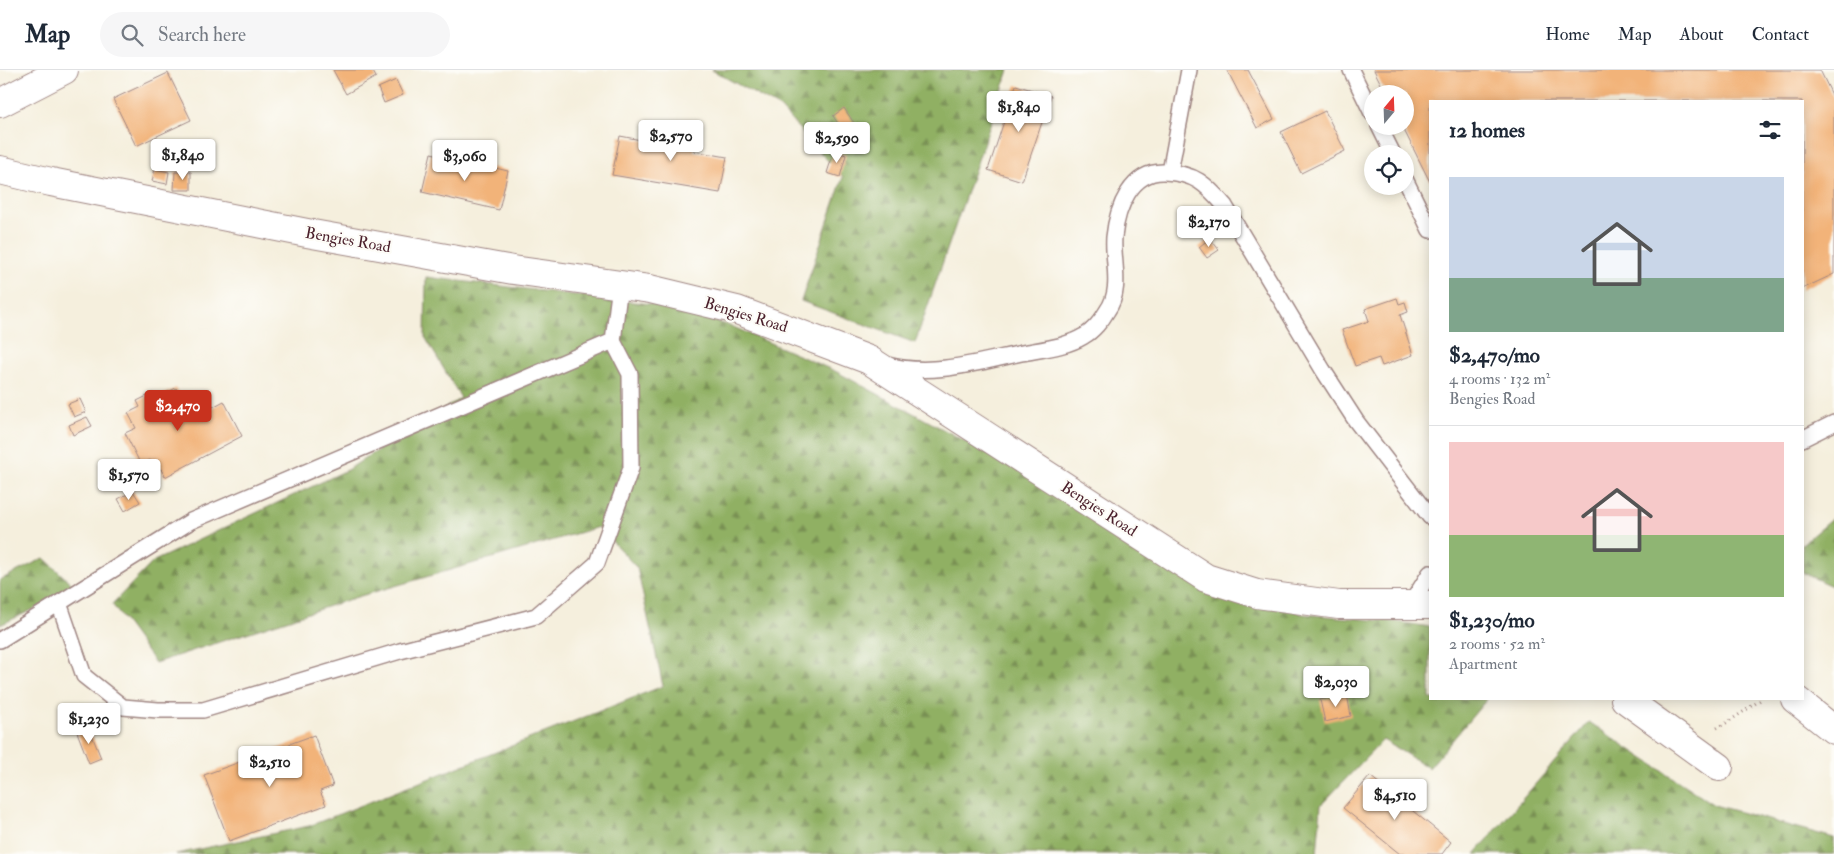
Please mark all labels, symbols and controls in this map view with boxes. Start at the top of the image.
search box [100,12,450,57]
text: Map [25,19,70,50]
icon: search [118,21,146,49]
text: Search here [158,23,246,47]
text: Home [1545,23,1590,46]
text: Map [1618,23,1652,46]
text: About [1680,23,1724,46]
text: Contact [1752,23,1809,46]
north arrow [1364,85,1414,135]
map controls [1364,85,1414,195]
pin: $1,840 [978,90,1060,133]
text: $1,840 [998,97,1040,117]
icon: filters [1756,116,1784,144]
text: 12 homes [1449,117,1525,144]
pin: $2,570 [630,119,712,162]
pin: $2,590 [796,122,878,164]
text: $2,570 [649,126,693,146]
text: $2,590 [815,128,859,148]
pin: $1,840 [142,138,224,181]
pin: $3,060 [424,140,506,182]
text: $1,840 [162,145,204,165]
button: locate [1364,145,1414,195]
text: $3,060 [443,146,487,166]
pin: $2,170 [1168,206,1250,248]
icon: home [1572,209,1662,299]
text: $2,170 [1188,212,1230,232]
street label: Bengies Road [304,223,392,257]
street label: Bengies Road [702,293,790,337]
text: $2,470/mo [1449,342,1540,369]
text: 4 rooms · 132 m² [1449,369,1550,389]
text: Bengies Road [1449,389,1535,409]
pin: $2,470 [137,390,219,432]
text: $2,470 [155,396,201,416]
pin: $1,570 [88,458,170,501]
text: $1,570 [109,465,149,485]
icon: home [1572,475,1662,565]
street label: Bengies Road [1057,477,1141,541]
text: $1,230/mo [1449,607,1535,634]
text: 2 rooms · 52 m² [1449,634,1545,654]
text: Apartment [1449,654,1517,674]
pin: $2,030 [1295,666,1377,708]
text: $2,030 [1314,672,1358,692]
pin: $1,230 [48,702,130,745]
text: $1,230 [68,709,110,729]
pin: $2,510 [229,746,311,788]
text: $2,510 [249,752,291,772]
pin: $4,510 [1354,778,1436,821]
text: $4,510 [1374,785,1416,805]

